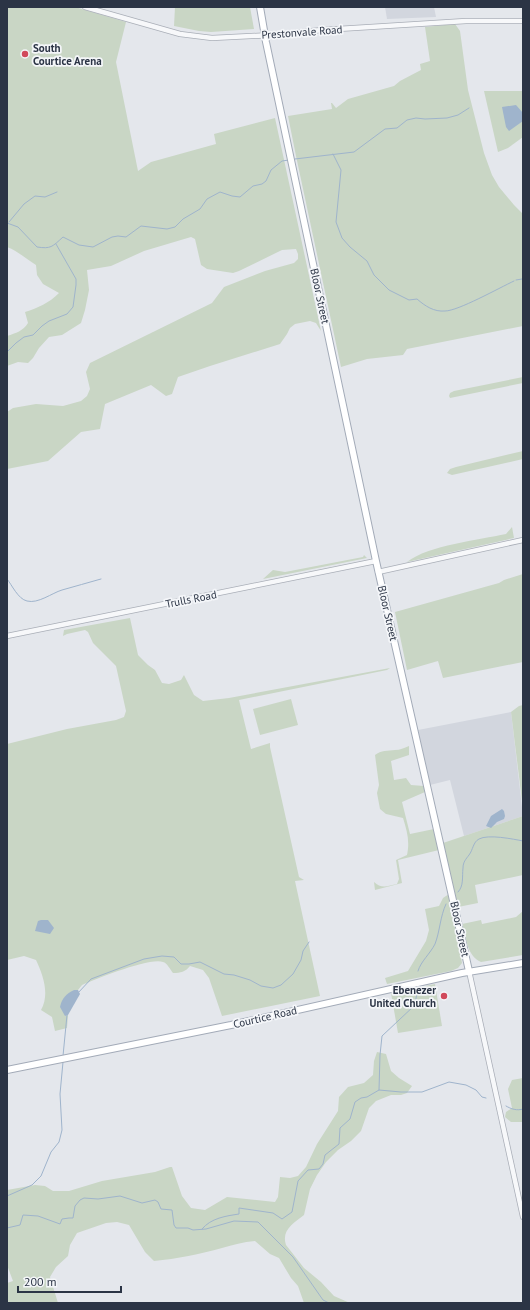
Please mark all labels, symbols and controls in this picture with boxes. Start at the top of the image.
street label: Prestonvale Road [261,22,343,42]
place label: South Courtice Arena [33,41,102,68]
marker: South Courtice Arena [20,49,30,59]
street label: Bloor Street [307,267,333,325]
street label: Bloor Street [375,584,401,642]
street label: Trulls Road [164,587,218,611]
street label: Bloor Street [447,900,473,958]
place label: Ebenezer United Church [370,983,436,1010]
marker: Ebenezer United Church [439,991,449,1001]
street label: Courtice Road [232,1003,298,1031]
scale bar [18,1268,121,1294]
text: 200 m [24,1274,57,1289]

